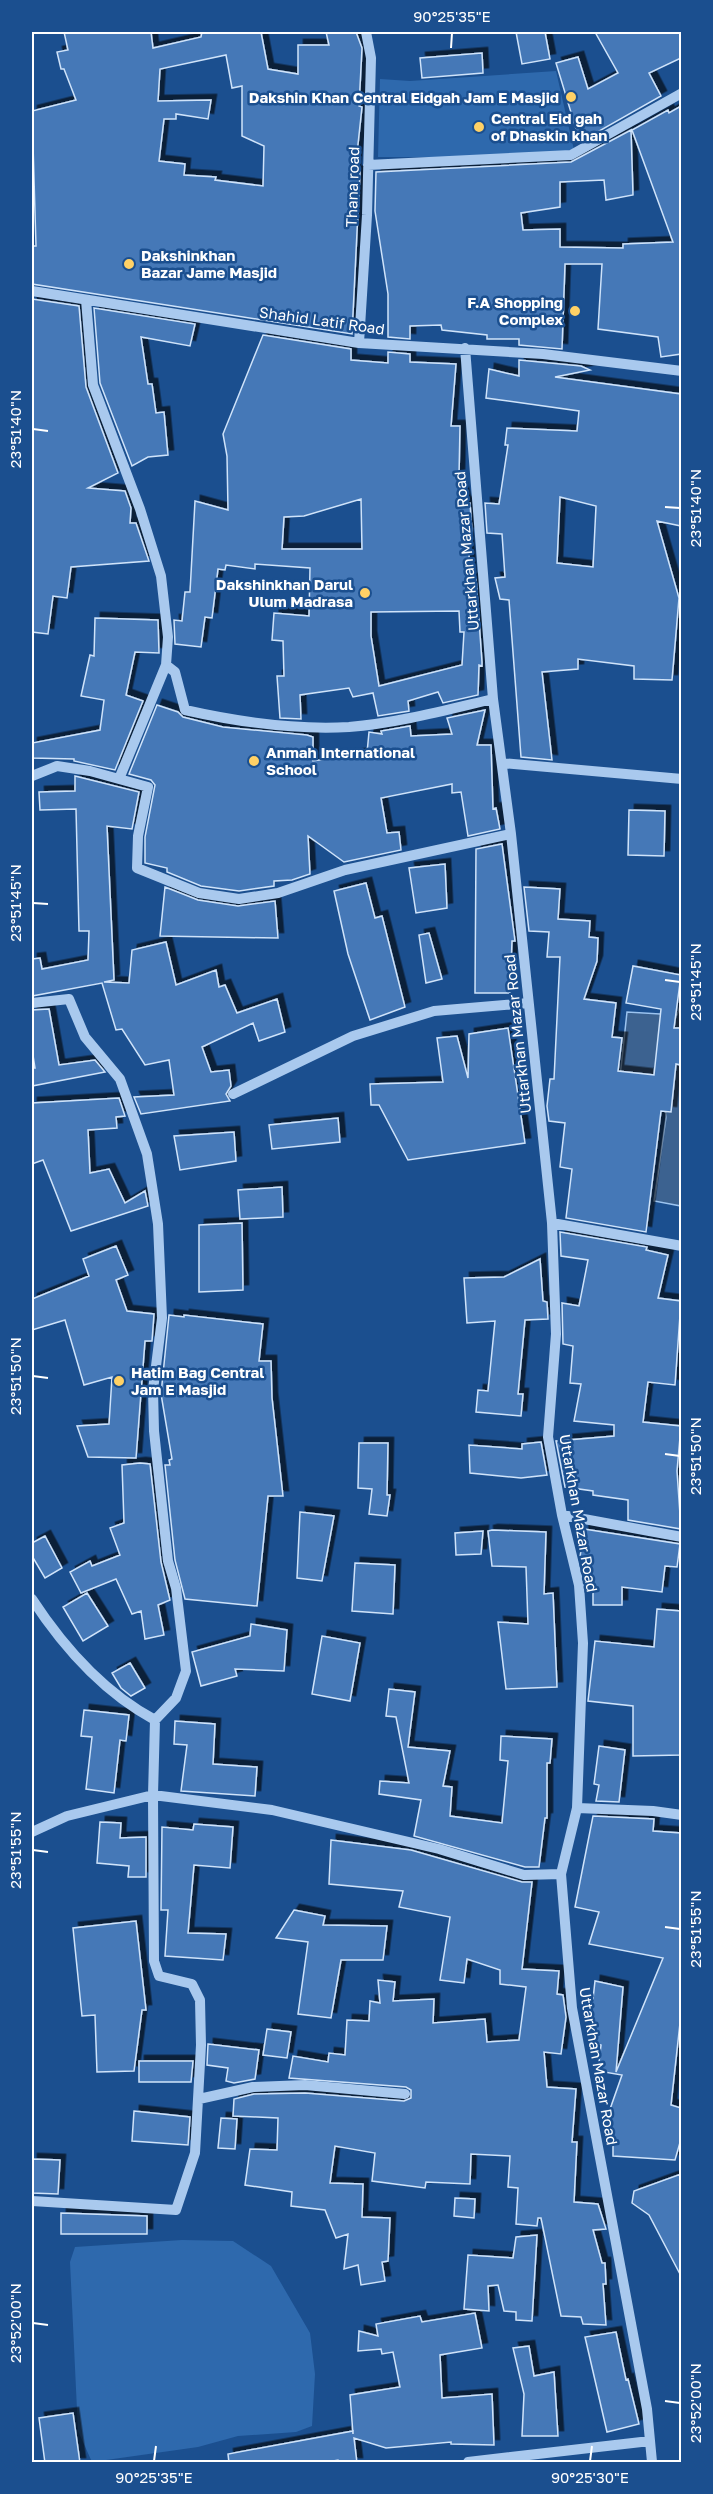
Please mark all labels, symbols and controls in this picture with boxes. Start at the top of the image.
text: 90°25'35"E [413,7,491,25]
place label: Dakshin Khan Central Eidgah Jam E Masjid [249,88,559,106]
marker: Dakshin Khan Central Eidgah Jam E Masjid [564,90,578,104]
place label: Central Eid gah of Dhaskin khan [491,109,607,144]
marker: Central Eid gah of Dhaskin khan [472,120,486,134]
street label: Thana road [342,146,362,228]
place label: Dakshinkhan Bazar Jame Masjid [141,246,277,281]
marker: Dakshinkhan Bazar Jame Masjid [122,257,136,271]
place label: F.A Shopping Complex [467,293,563,328]
street label: Shahid Latif Road [258,302,386,338]
marker: F.A Shopping Complex [568,304,582,318]
text: 23°51'40"N [6,390,24,468]
text: 23°51'40"N [686,469,704,547]
street label: Uttarkhan Mazar Road [450,470,482,632]
place label: Dakshinkhan Darul Ulum Madrasa [216,575,353,610]
marker: Dakshinkhan Darul Ulum Madrasa [358,586,372,600]
place label: Anmah International School [266,743,415,778]
marker: Anmah International School [247,754,261,768]
text: 23°51'45"N [6,864,24,942]
text: 23°51'45"N [686,943,704,1021]
street label: Uttarkhan Mazar Road [500,953,534,1115]
text: 23°51'50"N [6,1337,24,1415]
place label: Hatim Bag Central Jam E Masjid [131,1363,264,1398]
marker: Hatim Bag Central Jam E Masjid [112,1374,126,1388]
text: 23°51'50"N [686,1417,704,1495]
street label: Uttarkhan Mazar Road [556,1433,602,1593]
text: 23°51'55"N [6,1811,24,1889]
text: 23°51'55"N [686,1890,704,1968]
street label: Uttarkhan Mazar Road [576,1986,622,2146]
text: 23°52'00"N [6,2283,24,2363]
text: 23°52'00"N [686,2363,704,2443]
text: 90°25'35"E [115,2468,193,2486]
text: 90°25'30"E [551,2468,629,2486]

